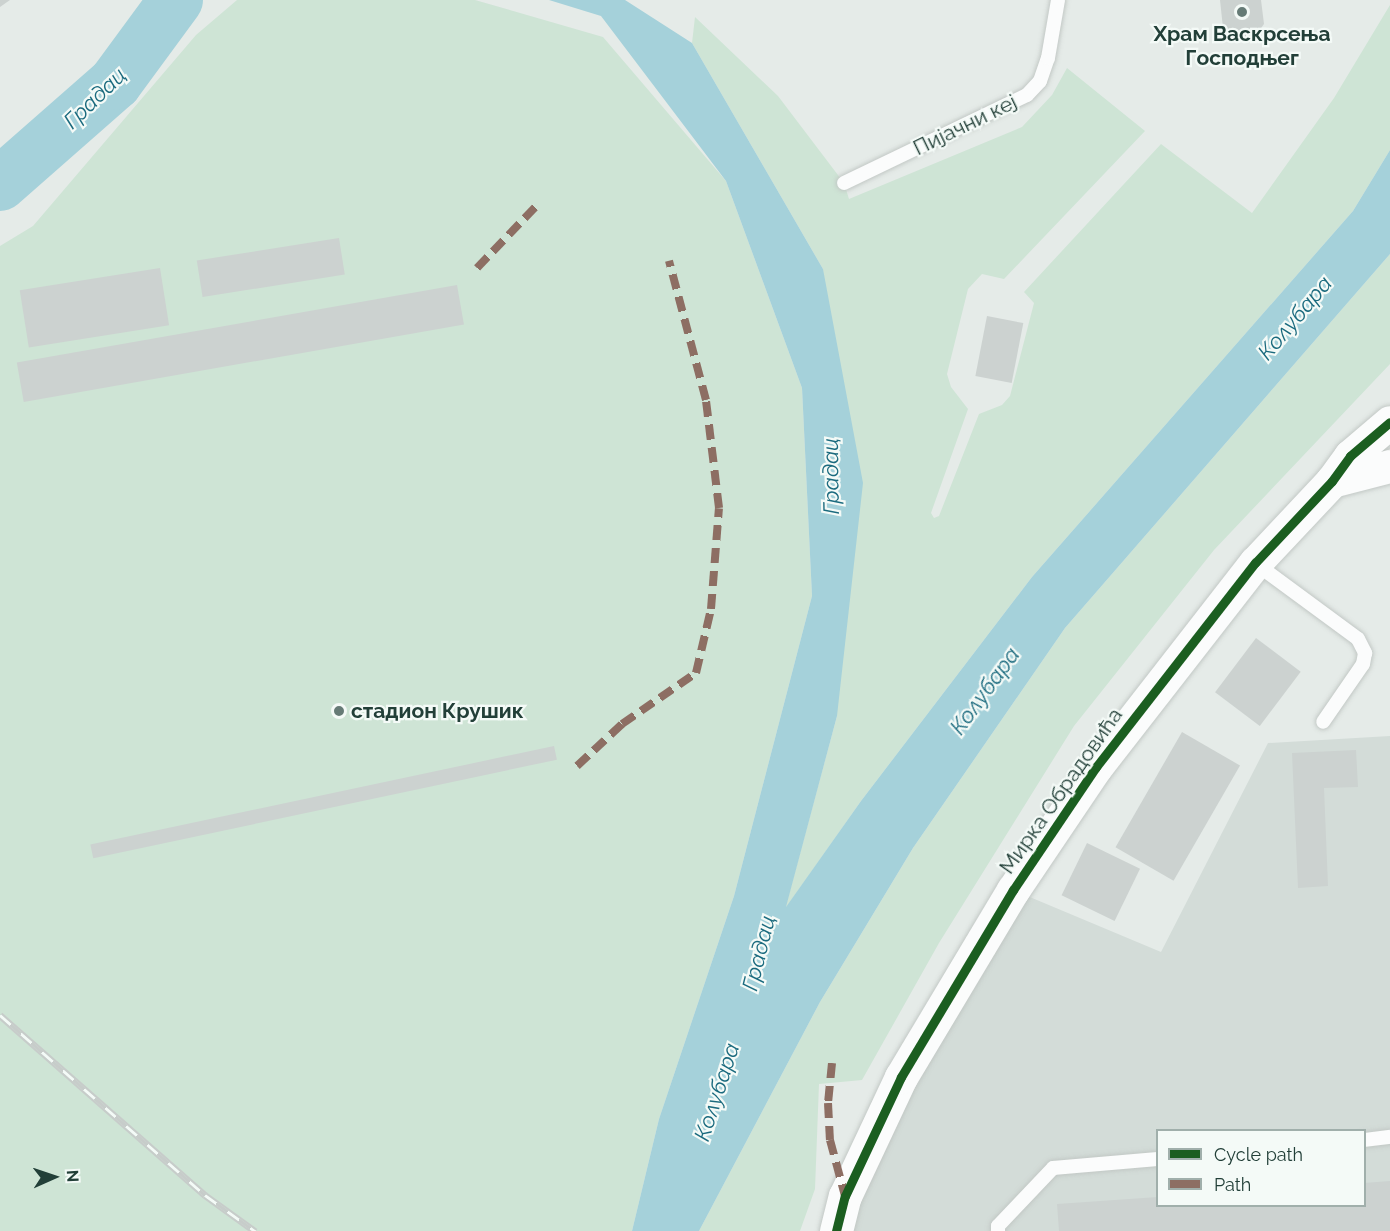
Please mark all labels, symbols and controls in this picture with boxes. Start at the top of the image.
marker: Храм Васкрсења Господњег [1235,5,1249,19]
place label: Храм Васкрсења Господњег [1153,21,1331,71]
water label: Градац [58,62,132,134]
street label: Пијачни кеј [909,89,1021,161]
water label: Колубара [1252,271,1338,365]
water label: Градац [817,437,845,515]
water label: Колубара [945,642,1025,740]
place label: стадион Крушик [351,698,524,724]
street label: Мирка Обрадовића [994,703,1128,879]
marker: стадион Крушик [332,704,346,718]
water label: Градац [737,913,781,993]
water label: Колубара [689,1040,745,1144]
legend [1156,1129,1366,1207]
text: Cycle path [1214,1144,1303,1165]
north arrow [24,1147,84,1207]
text: N [63,1169,82,1183]
text: Path [1214,1174,1251,1195]

